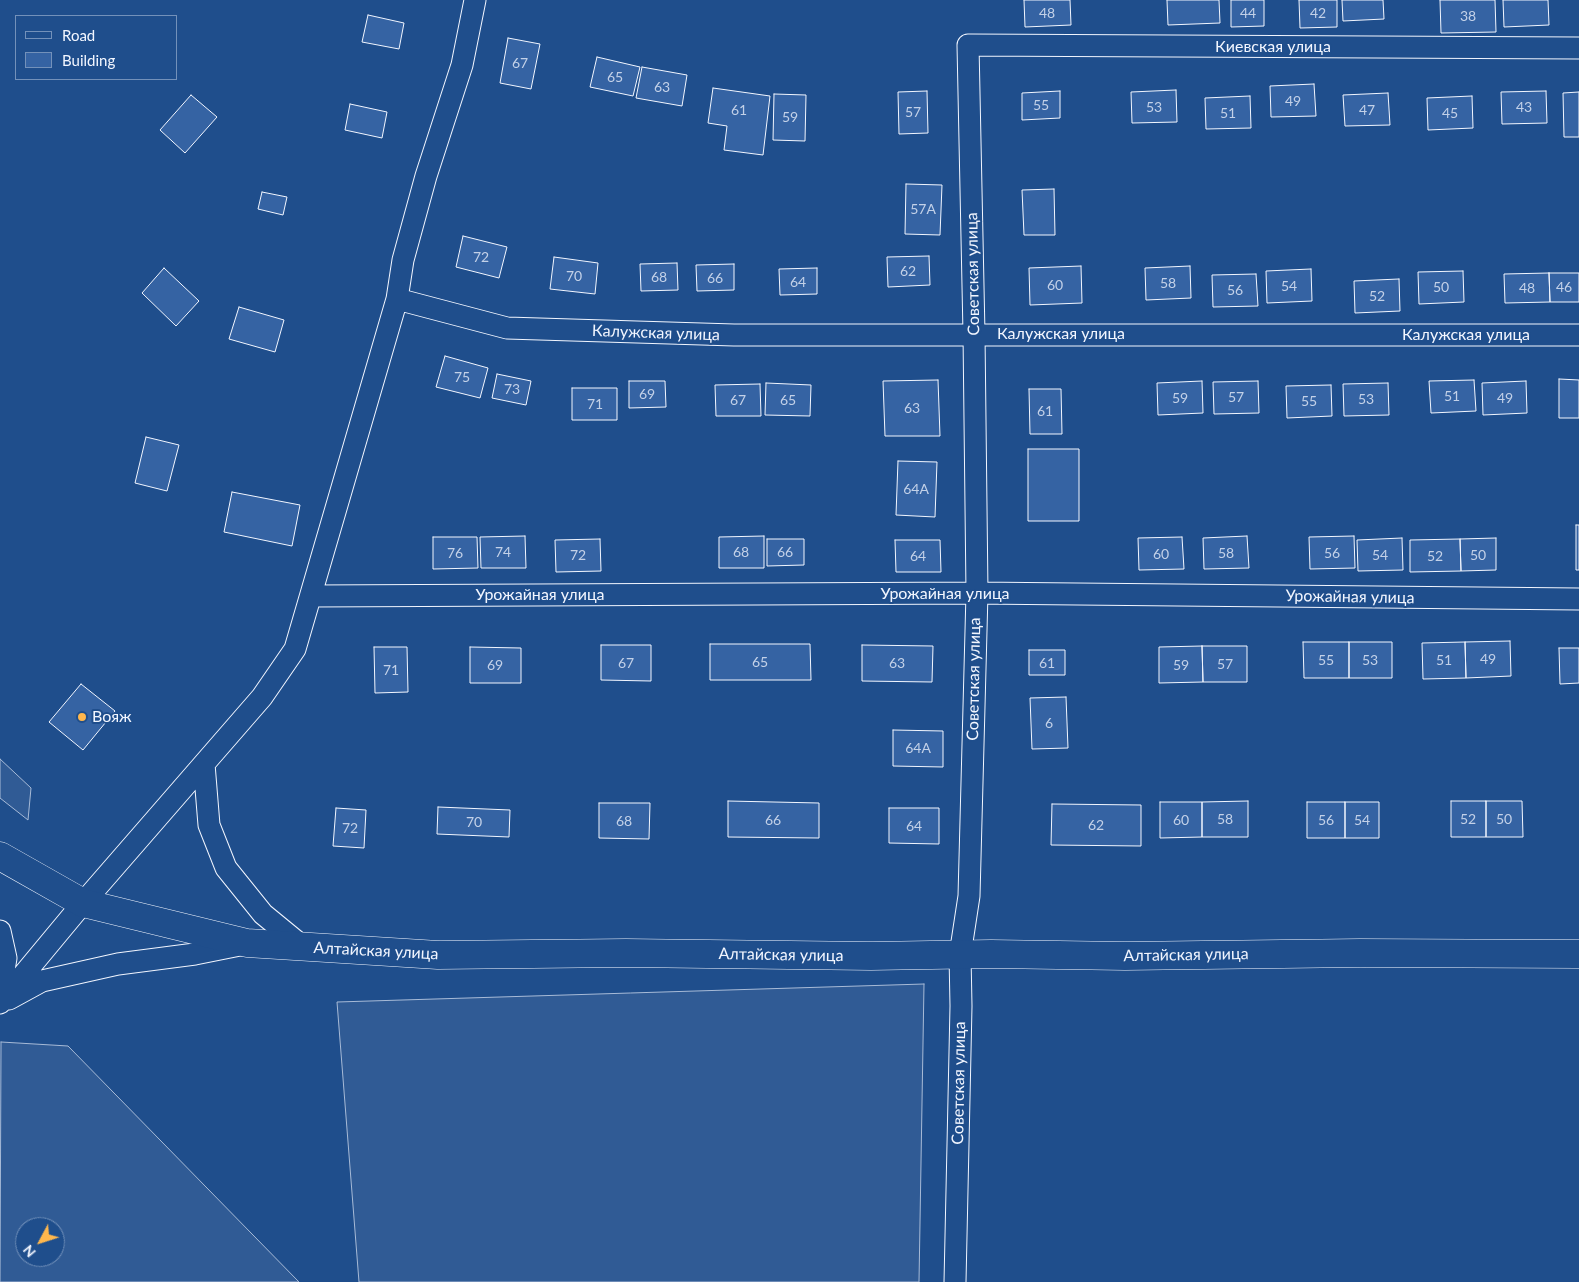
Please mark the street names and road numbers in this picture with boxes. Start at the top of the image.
street label: Киевская улица [1215,37,1331,57]
street label: Советская улица [962,212,984,336]
street label: Калужская улица [592,321,720,345]
street label: Калужская улица [997,324,1125,344]
street label: Калужская улица [1402,325,1530,345]
street label: Урожайная улица [880,584,1010,604]
street label: Урожайная улица [475,585,605,605]
street label: Урожайная улица [1285,586,1415,608]
street label: Советская улица [963,617,985,741]
street label: Алтайская улица [313,938,439,964]
street label: Алтайская улица [718,944,844,966]
street label: Алтайская улица [1123,944,1249,966]
street label: Советская улица [948,1021,970,1145]

